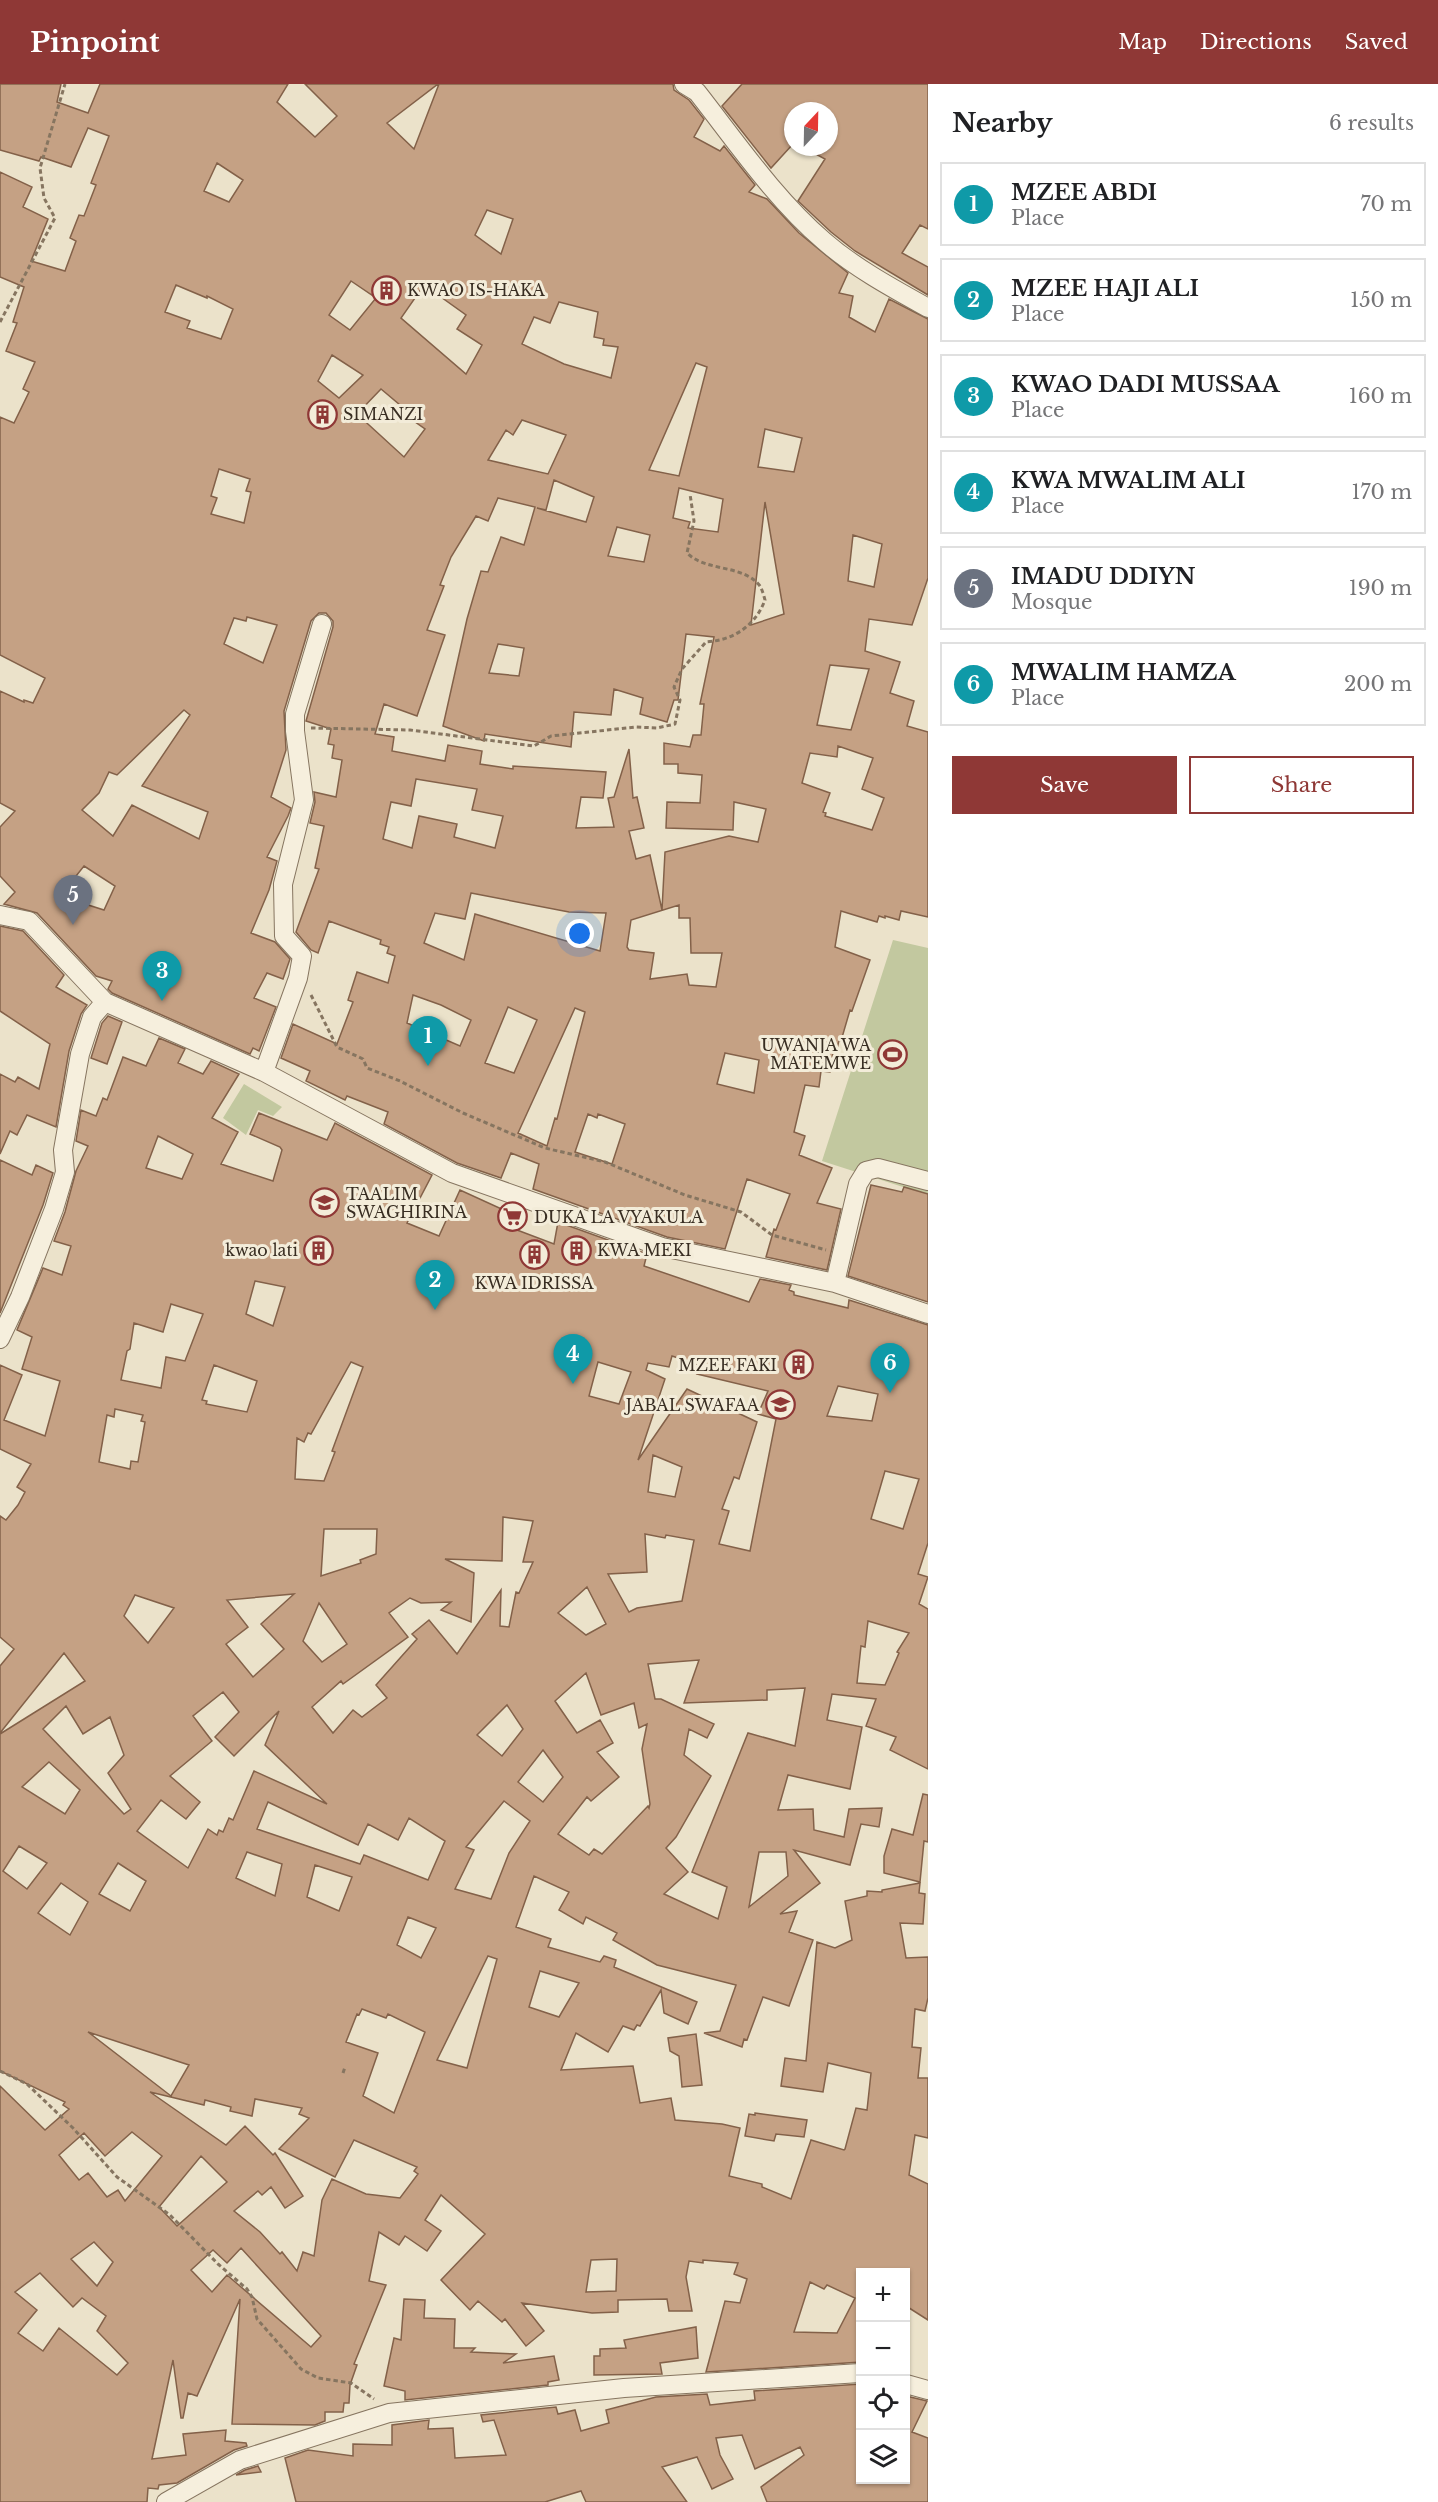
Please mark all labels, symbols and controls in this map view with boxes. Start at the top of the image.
text: Pinpoint [30,25,160,60]
text: Map [1118,29,1167,55]
text: Directions [1200,29,1312,55]
text: Saved [1345,29,1408,55]
north arrow [784,102,838,156]
text: Nearby [952,107,1053,139]
text: 6 results [1329,111,1414,135]
text: MZEE ABDI [1011,179,1157,206]
text: 1 [969,192,978,216]
text: 70 m [1360,192,1412,216]
text: Place [1011,206,1065,230]
building icon: KWAO IS-HAKA [370,274,402,306]
text: MZEE HAJI ALI [1011,275,1199,302]
place label: KWAO IS-HAKA [407,280,546,300]
text: 2 [967,288,980,312]
text: 150 m [1350,288,1412,312]
text: Place [1011,302,1065,326]
text: KWAO DADI MUSSAA [1011,371,1280,398]
text: 3 [967,384,980,408]
text: 160 m [1349,384,1412,408]
building icon: SIMANZI [306,398,338,430]
text: Place [1011,398,1065,422]
place label: SIMANZI [343,404,423,424]
text: KWA MWALIM ALI [1011,467,1245,494]
text: 4 [967,480,980,504]
text: 170 m [1352,480,1412,504]
text: Place [1011,494,1065,518]
text: IMADU DDIYN [1011,563,1195,590]
text: 5 [968,576,979,600]
text: 190 m [1349,576,1412,600]
text: Mosque [1011,590,1092,614]
text: MWALIM HAMZA [1011,659,1235,686]
text: 6 [967,672,980,696]
text: 200 m [1344,672,1412,696]
text: Place [1011,686,1065,710]
button: Save [952,756,1177,814]
button: Share [1189,756,1414,814]
pin: 5 [54,876,92,925]
your location [565,919,594,948]
pin: 3 [142,952,182,1001]
pin: 1 [408,1016,448,1066]
place label: UWANJA WA MATEMWE [761,1035,872,1073]
sports icon: UWANJA WA MATEMWE [876,1038,908,1070]
place label: TAALIM SWAGHIRINA [346,1184,468,1222]
school or university icon: TAALIM SWAGHIRINA [309,1187,341,1219]
supermarket icon: DUKA LA VYAKULA [497,1201,529,1233]
place label: DUKA LA VYAKULA [534,1207,704,1227]
building icon: kwao lati [303,1234,335,1266]
building icon: KWA MEKI [560,1234,592,1266]
building icon: KWA IDRISSA [518,1239,550,1271]
place label: kwao lati [225,1240,299,1260]
place label: KWA MEKI [597,1240,692,1260]
pin: 2 [416,1260,454,1310]
place label: KWA IDRISSA [475,1273,594,1293]
pin: 4 [554,1334,592,1384]
pin: 6 [870,1344,910,1393]
building icon: MZEE FAKI [782,1349,814,1381]
place label: MZEE FAKI [678,1355,777,1375]
school or university icon: JABAL SWAFAA [764,1389,796,1421]
place label: JABAL SWAFAA [624,1395,760,1415]
map controls [856,2268,910,2484]
button: + [856,2268,910,2322]
button: − [856,2322,910,2376]
button: locate [856,2376,910,2430]
button: layers [856,2430,910,2484]

